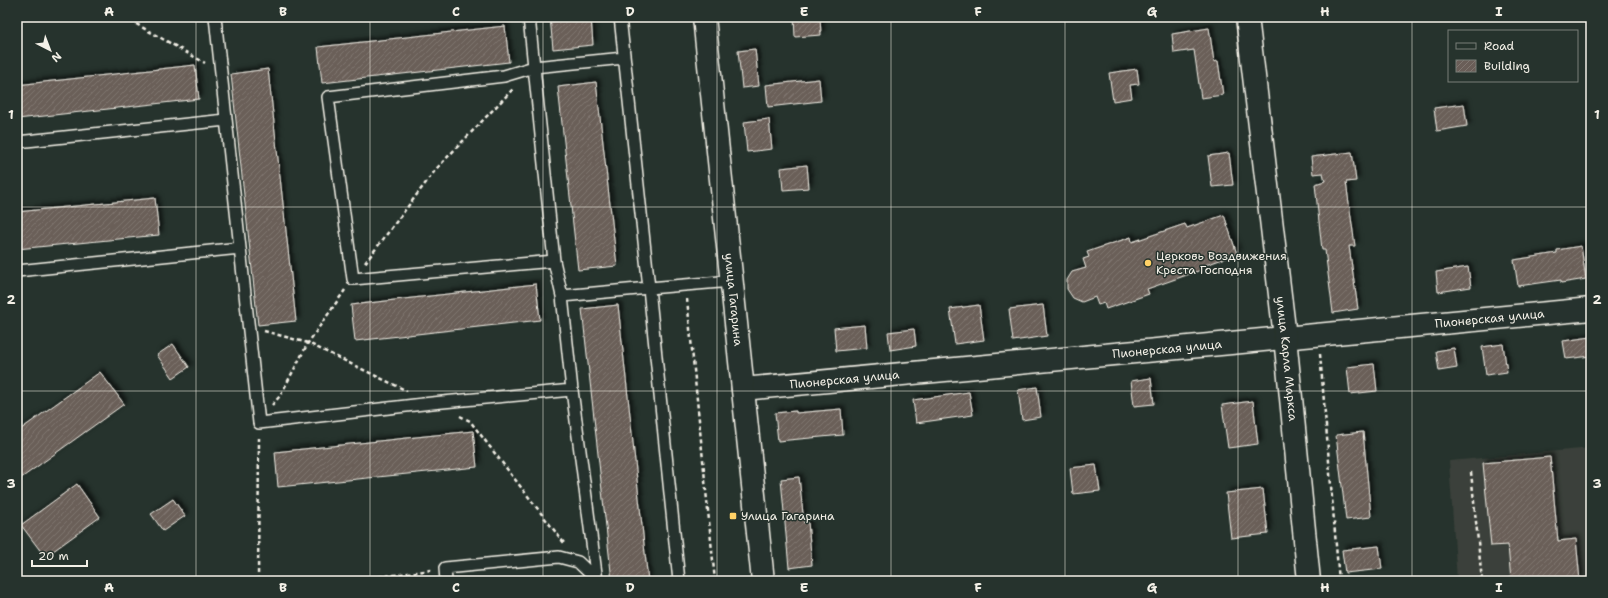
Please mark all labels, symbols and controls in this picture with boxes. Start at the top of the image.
text: A [104,3,114,20]
text: B [279,3,287,20]
text: C [452,3,460,20]
text: D [625,3,635,20]
text: E [800,3,809,20]
text: F [974,3,982,20]
text: G [1147,3,1158,20]
text: H [1320,3,1330,20]
text: I [1495,3,1503,20]
north arrow [30,30,70,70]
legend [1448,30,1578,82]
text: Road [1484,38,1515,54]
text: N [48,49,65,66]
text: Building [1484,58,1530,74]
text: 1 [8,106,14,123]
text: 1 [1594,106,1600,123]
place label: Церковь Воздвижения Креста Господня [1156,248,1287,278]
street label: улица Гагарина [721,252,746,347]
marker: Церковь Воздвижения Креста Господня [1143,258,1153,268]
text: 2 [6,291,16,308]
text: 2 [1592,291,1602,308]
street label: улица Карла Маркса [1272,295,1301,422]
street label: Пионерская улица [1434,305,1546,332]
street label: Пионерская улица [1112,336,1223,362]
street label: Пионерская улица [789,366,901,393]
text: 3 [6,475,16,492]
text: 3 [1592,475,1602,492]
place label: Улица Гагарина [741,508,835,524]
marker: Улица Гагарина [728,511,738,521]
scale bar [32,542,87,568]
text: 20 m [38,548,69,564]
text: A [104,579,114,596]
text: B [279,579,287,596]
text: C [452,579,460,596]
text: D [625,579,635,596]
text: E [800,579,809,596]
text: F [974,579,982,596]
text: G [1147,579,1158,596]
text: H [1320,579,1330,596]
text: I [1495,579,1503,596]

